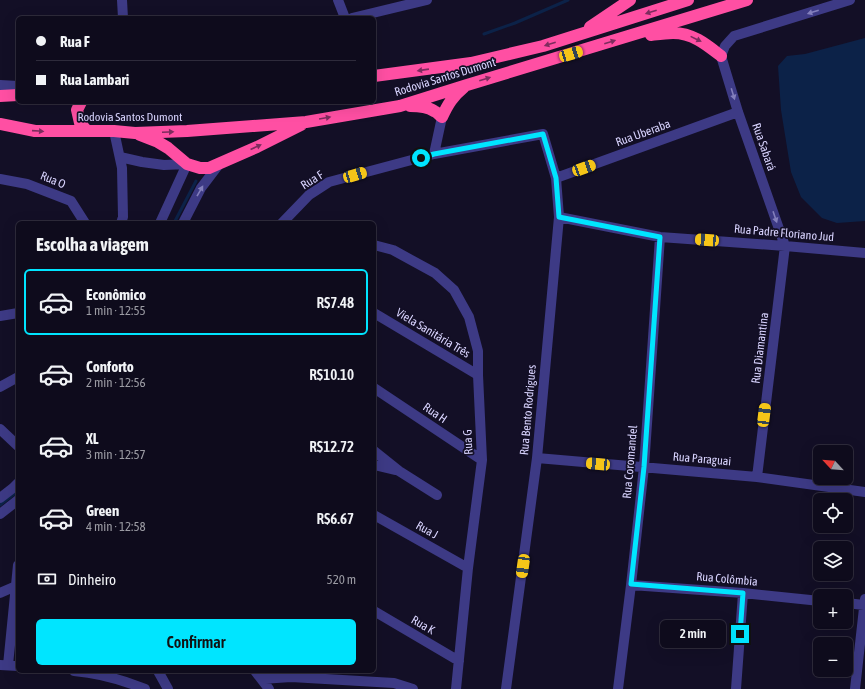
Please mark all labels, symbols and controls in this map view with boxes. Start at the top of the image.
one-way arrow [645,9,657,15]
one-way arrow [806,9,818,15]
text: Rua F [60,33,90,50]
one-way arrow [690,35,702,42]
one-way arrow [604,39,616,45]
one-way arrow [544,41,556,47]
car [558,45,584,63]
street label: Rodovia Santos Dumont [393,55,498,99]
one-way arrow [417,67,429,73]
text: Rua Lambari [60,71,129,88]
one-way arrow [479,76,491,82]
one-way arrow [730,88,736,100]
street label: Rodovia Santos Dumont [77,110,183,124]
one-way arrow [319,115,332,121]
street label: Rua Uberaba [614,117,672,149]
street label: Rua Sabará [749,121,779,173]
one-way arrow [32,127,44,134]
one-way arrow [162,129,175,135]
one-way arrow [250,144,262,150]
route start [412,149,430,167]
car [571,158,597,178]
car [342,166,368,184]
street label: Rua F [298,168,326,192]
street label: Rua O [38,169,68,191]
one-way arrow [196,186,203,197]
one-way arrow [772,211,778,223]
street label: Rua Padre Floriano Jud [733,222,835,244]
car [695,233,719,247]
text: Escolha a viagem [36,234,149,255]
icon: car [38,284,74,320]
text: Econômico [86,286,146,303]
text: R$7.48 [316,294,354,311]
text: 1 min · 12:55 [86,303,146,318]
street label: Viela Sanitária Três [393,305,473,361]
street label: Rua Diamantina [749,312,771,384]
icon: car [38,356,74,392]
text: Conforto [86,358,134,375]
street label: Rua Bento Rodrigues [517,364,539,456]
text: R$10.10 [309,366,354,383]
text: 2 min · 12:56 [86,375,146,390]
street label: Rua H [420,400,450,426]
car [757,402,771,428]
street label: Rua Coromandel [620,424,640,499]
icon: car [38,428,74,464]
street label: Rua G [460,429,476,455]
text: XL [86,430,99,447]
text: R$12.72 [309,438,354,455]
north arrow [813,445,853,485]
map controls [813,445,853,677]
text: 3 min · 12:57 [86,447,146,462]
street label: Rua Paraguai [672,449,732,469]
car [586,457,610,471]
button: locate [813,493,853,533]
icon: car [38,500,74,536]
text: Green [86,502,119,519]
text: R$6.67 [316,510,354,527]
street label: Rua J [414,518,440,542]
text: 4 min · 12:58 [86,519,146,534]
button: layers [813,541,853,581]
car [515,553,531,579]
icon: cash [36,568,58,590]
street label: Rua Colômbia [696,569,758,589]
text: Dinheiro [68,571,116,588]
text: 520 m [327,572,356,587]
button: + [813,589,853,629]
street label: Rua K [409,613,437,637]
button: Confirmar [36,619,356,665]
callout: 2 min [660,620,726,648]
route end [731,625,749,643]
text: 2 min [680,626,706,641]
button: − [813,637,853,677]

